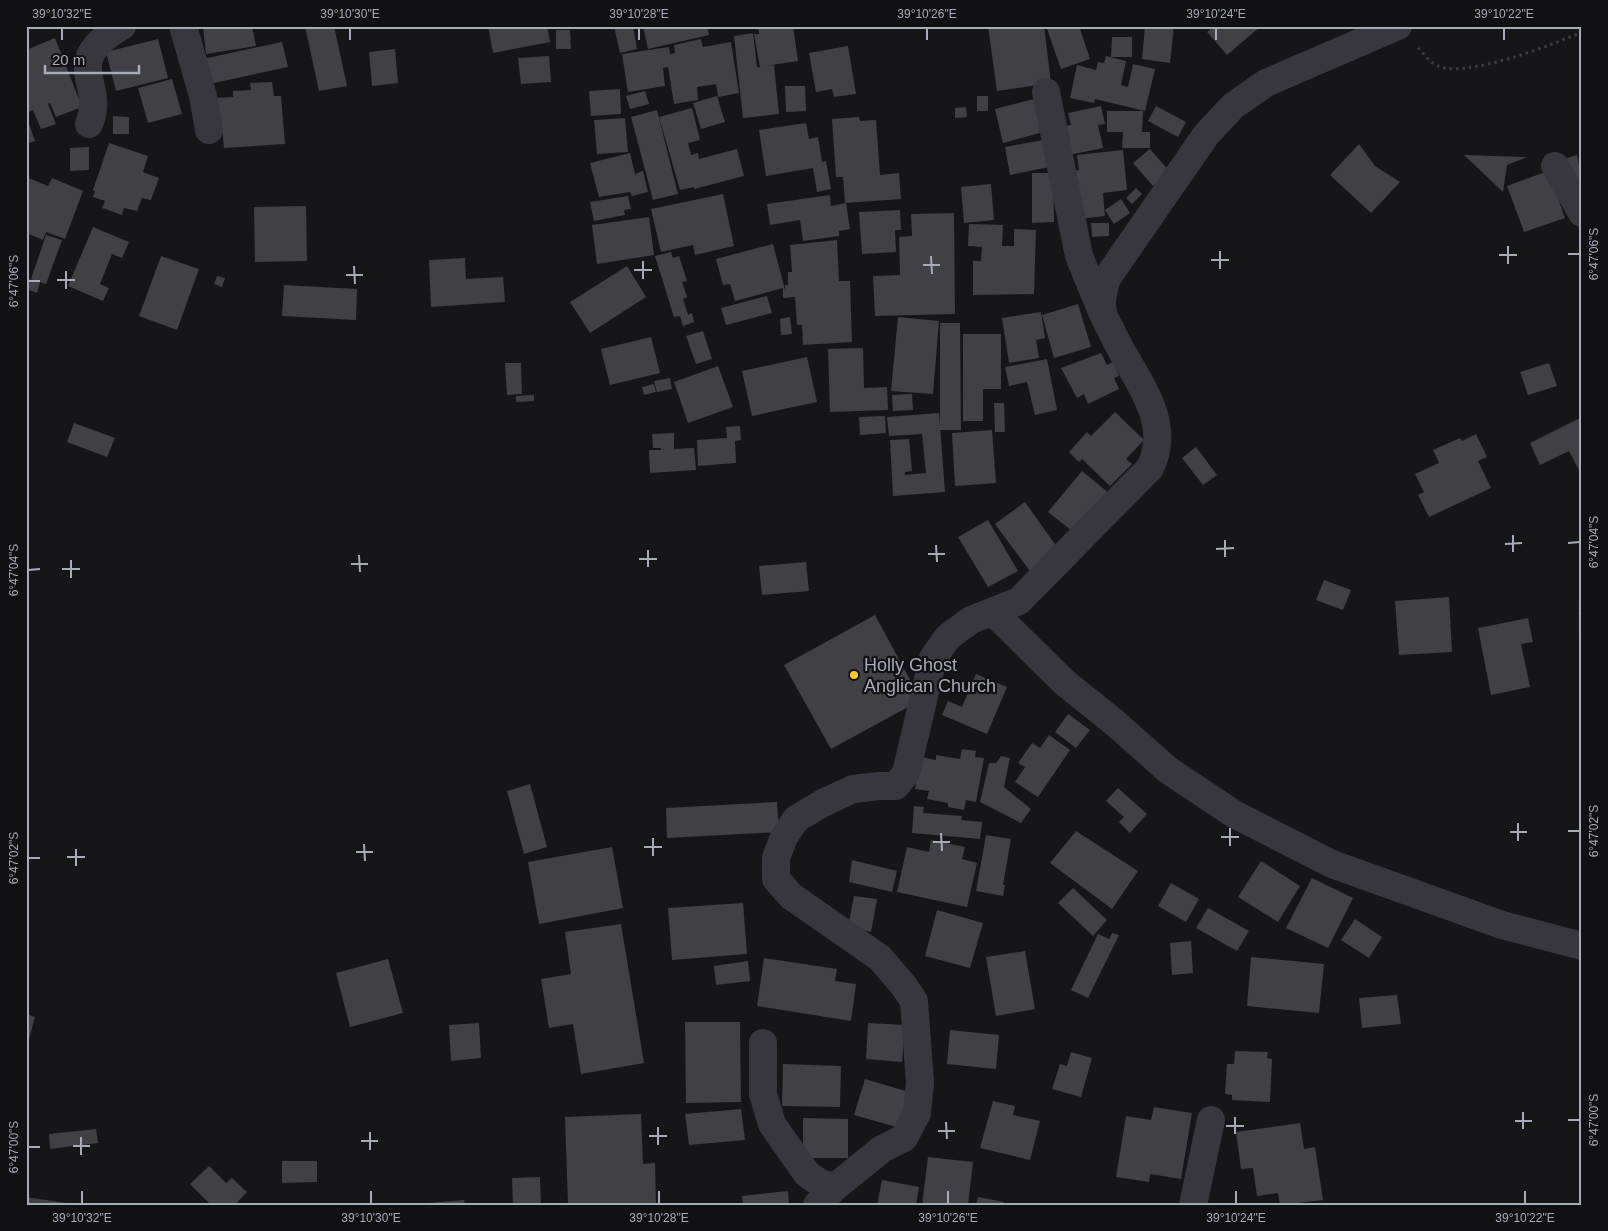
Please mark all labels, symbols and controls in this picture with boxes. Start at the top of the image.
text: 39°10'32"E [32,7,92,21]
text: 39°10'30"E [320,7,380,21]
text: 39°10'28"E [609,7,669,21]
text: 39°10'26"E [897,7,957,21]
text: 39°10'24"E [1186,7,1246,21]
text: 39°10'22"E [1474,7,1534,21]
scale bar [45,42,139,74]
text: 20 m [52,51,85,68]
text: 6°47'06"S [1587,228,1601,280]
text: 6°47'06"S [7,255,21,307]
text: 6°47'04"S [1587,516,1601,568]
text: 6°47'04"S [7,544,21,596]
place label: Holly Ghost Anglican Church [864,655,996,696]
marker: Holly Ghost Anglican Church [848,669,860,681]
text: 6°47'02"S [1587,805,1601,857]
text: 6°47'02"S [7,832,21,884]
text: 6°47'00"S [1587,1094,1601,1146]
text: 6°47'00"S [7,1121,21,1173]
text: 39°10'32"E [52,1211,112,1225]
text: 39°10'30"E [341,1211,401,1225]
text: 39°10'28"E [629,1211,689,1225]
text: 39°10'26"E [918,1211,978,1225]
text: 39°10'24"E [1206,1211,1266,1225]
text: 39°10'22"E [1495,1211,1555,1225]

